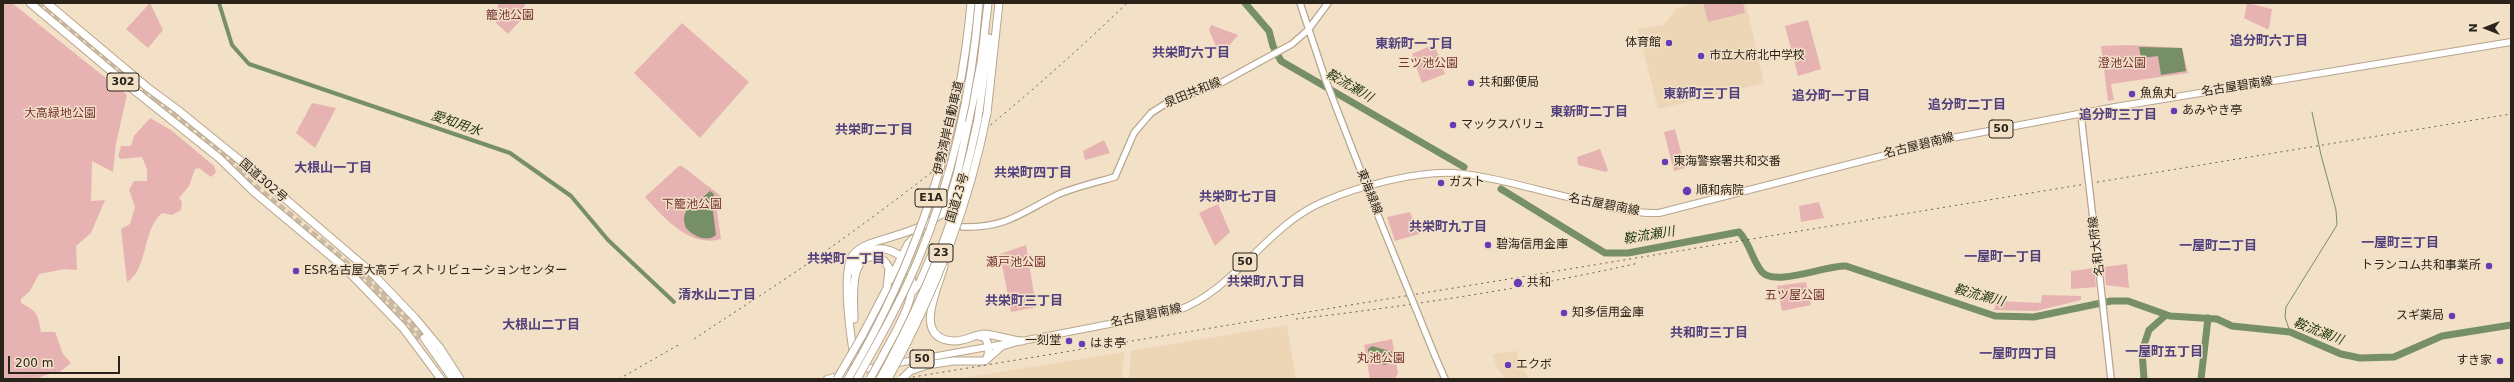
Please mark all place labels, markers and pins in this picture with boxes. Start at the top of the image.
place label: 体育館 [1625,36,1661,50]
marker: 体育館 [1664,38,1674,48]
place label: 市立大府北中学校 [1709,49,1805,63]
marker: 市立大府北中学校 [1696,51,1706,61]
place label: 共和郵便局 [1479,76,1539,90]
marker: 共和郵便局 [1466,78,1476,88]
place label: 魚魚丸 [2140,87,2176,101]
marker: 魚魚丸 [2127,89,2137,99]
place label: あみやき亭 [2182,104,2242,118]
marker: あみやき亭 [2169,106,2179,116]
place label: マックスバリュ [1461,118,1545,132]
marker: マックスバリュ [1448,120,1458,130]
place label: 東海警察署共和交番 [1673,155,1781,169]
marker: 東海警察署共和交番 [1660,157,1670,167]
place label: ガスト [1449,176,1485,190]
marker: ガスト [1436,178,1446,188]
place label: 順和病院 [1696,184,1744,198]
marker: 順和病院 [1681,185,1693,197]
place label: 碧海信用金庫 [1496,238,1568,252]
marker: 碧海信用金庫 [1483,240,1493,250]
place label: トランコム共和事業所 [2361,259,2481,273]
marker: トランコム共和事業所 [2484,261,2494,271]
place label: ESR名古屋大高ディストリビューションセンター [304,264,568,278]
marker: ESR名古屋大高ディストリビューションセンター [291,266,301,276]
place label: 共和 [1527,276,1551,290]
marker: 共和 [1512,277,1524,289]
place label: 知多信用金庫 [1572,306,1644,320]
marker: 知多信用金庫 [1559,308,1569,318]
place label: スギ薬局 [2396,309,2444,323]
marker: スギ薬局 [2447,311,2457,321]
place label: 一刻堂 [1025,334,1061,348]
marker: 一刻堂 [1064,336,1074,346]
place label: はま亭 [1090,337,1126,351]
marker: はま亭 [1077,339,1087,349]
place label: すき家 [2456,354,2492,368]
marker: すき家 [2495,356,2505,366]
place label: エクボ [1516,358,1552,372]
marker: エクボ [1503,360,1513,370]

